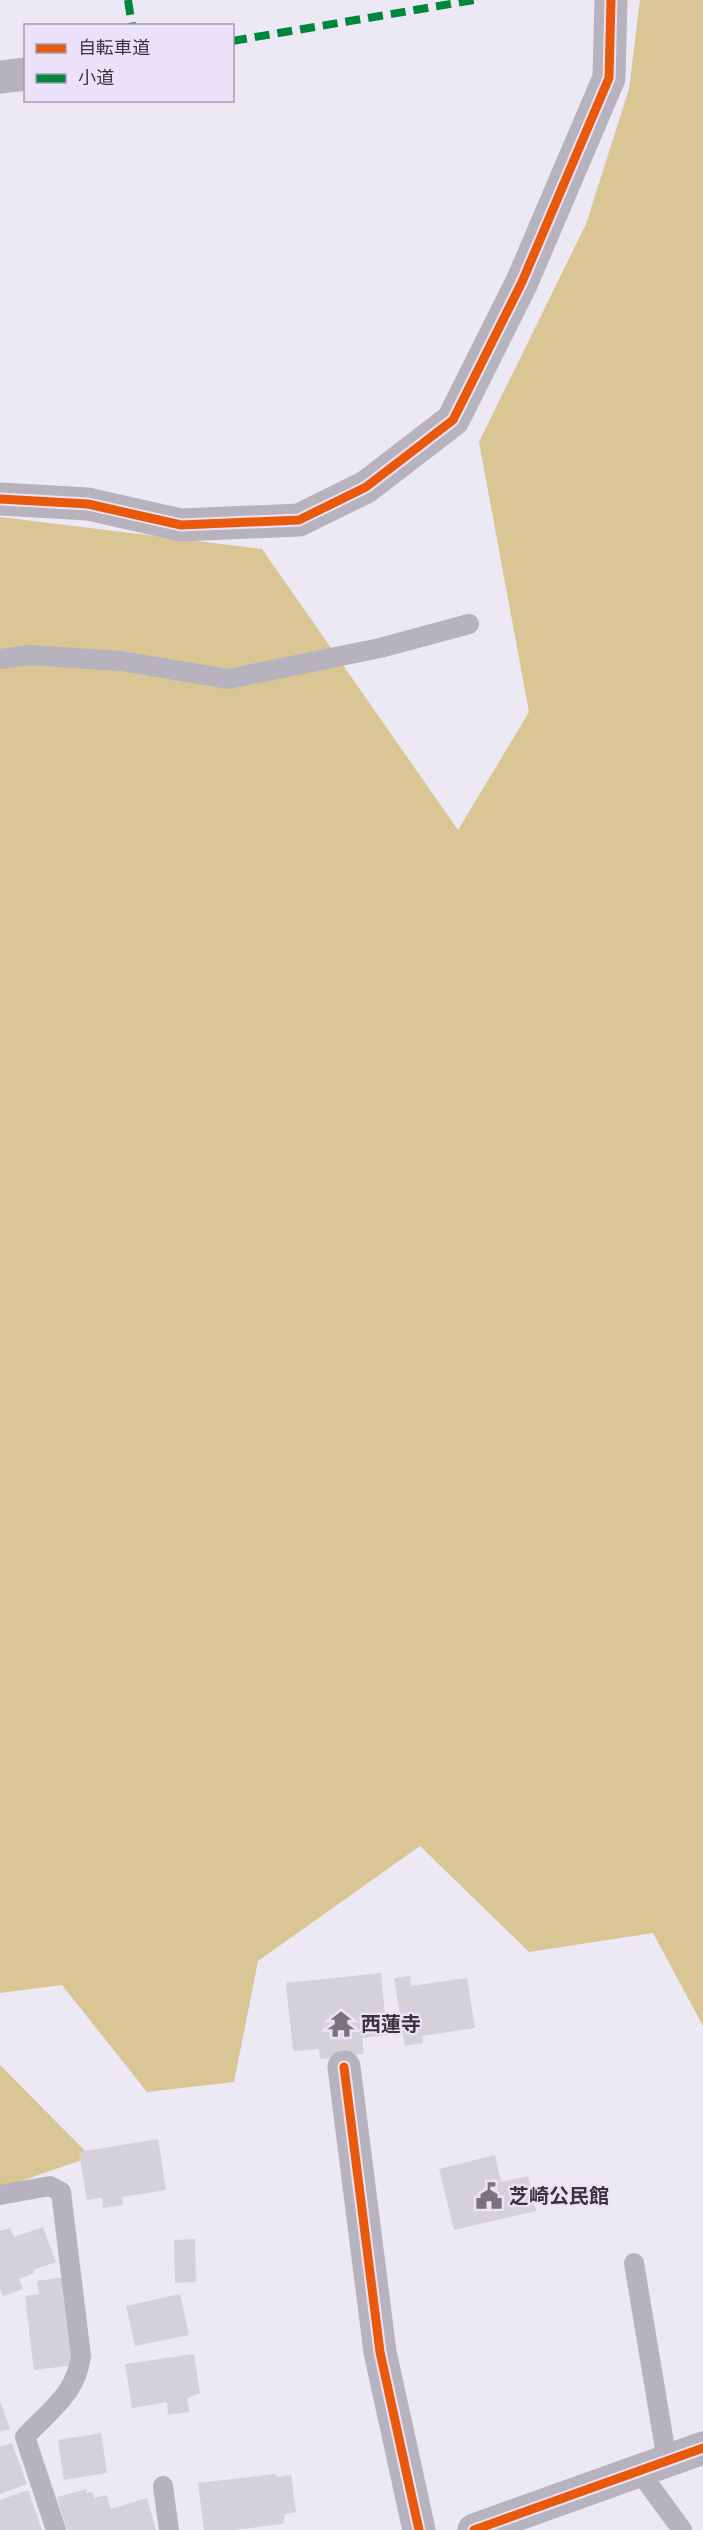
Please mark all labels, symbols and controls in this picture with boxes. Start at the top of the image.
legend [24,24,234,102]
text: 自転車道 [78,36,150,58]
text: 小道 [78,66,114,88]
temple icon: 西蓮寺 [326,2009,356,2039]
place label: 西蓮寺 [361,2011,421,2035]
public building icon: 芝崎公民館 [474,2181,504,2211]
place label: 芝崎公民館 [509,2183,609,2207]

